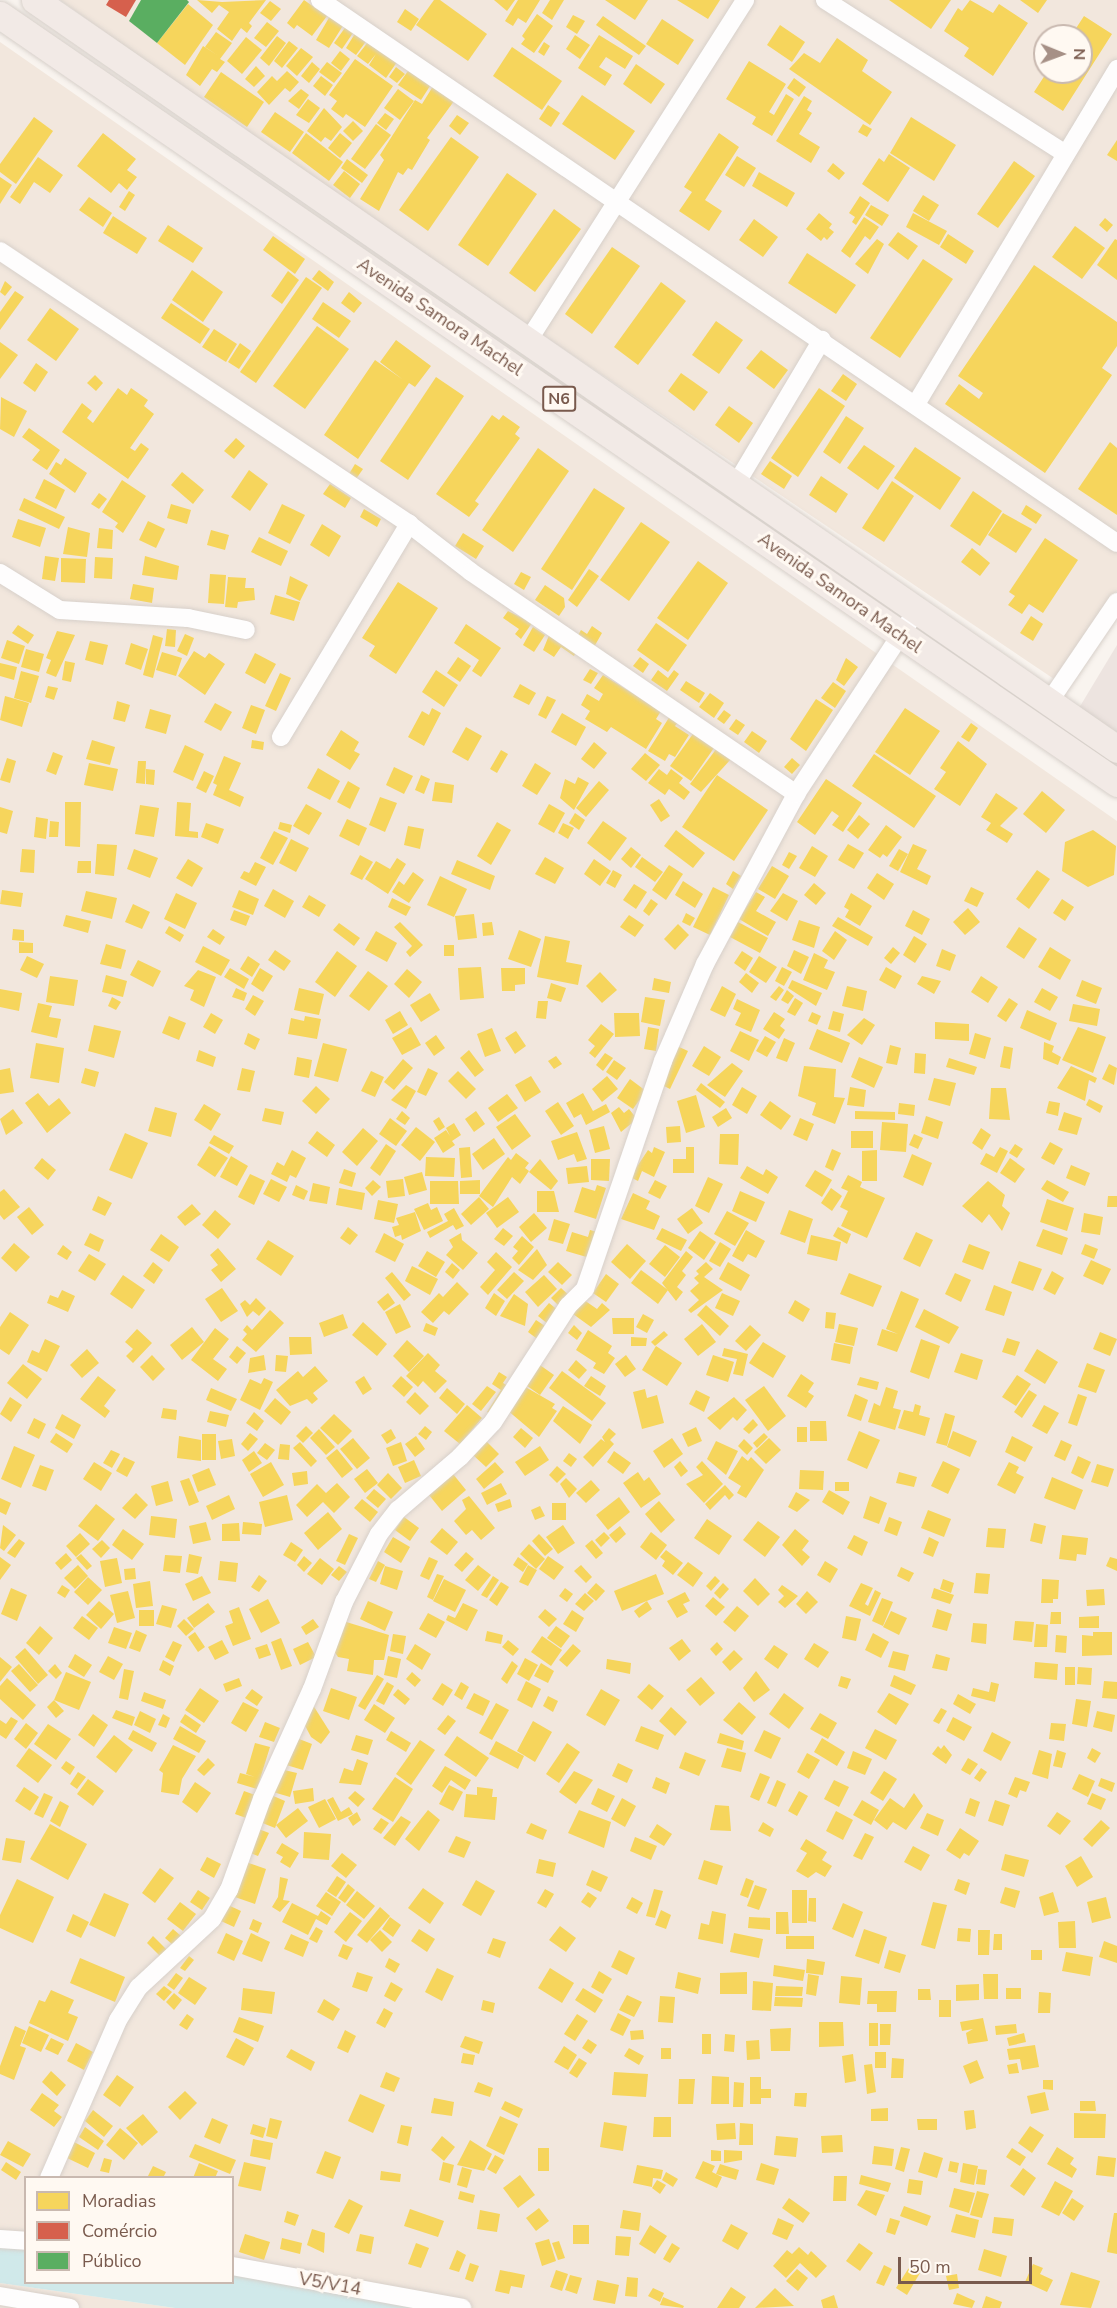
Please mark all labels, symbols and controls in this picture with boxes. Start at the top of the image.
north arrow [1033,24,1093,84]
text: N [1068,48,1090,60]
street label: Avenida Samora Machel [353,253,527,381]
road number: N6 [541,386,577,412]
street label: Avenida Samora Machel [754,528,926,658]
legend [24,2176,234,2284]
text: Moradias [82,2189,156,2213]
text: Comércio [82,2219,157,2243]
scale bar [901,2245,1034,2283]
text: Público [82,2249,142,2273]
text: 50 m [909,2255,951,2279]
street label: V5/V14 [297,2268,363,2300]

